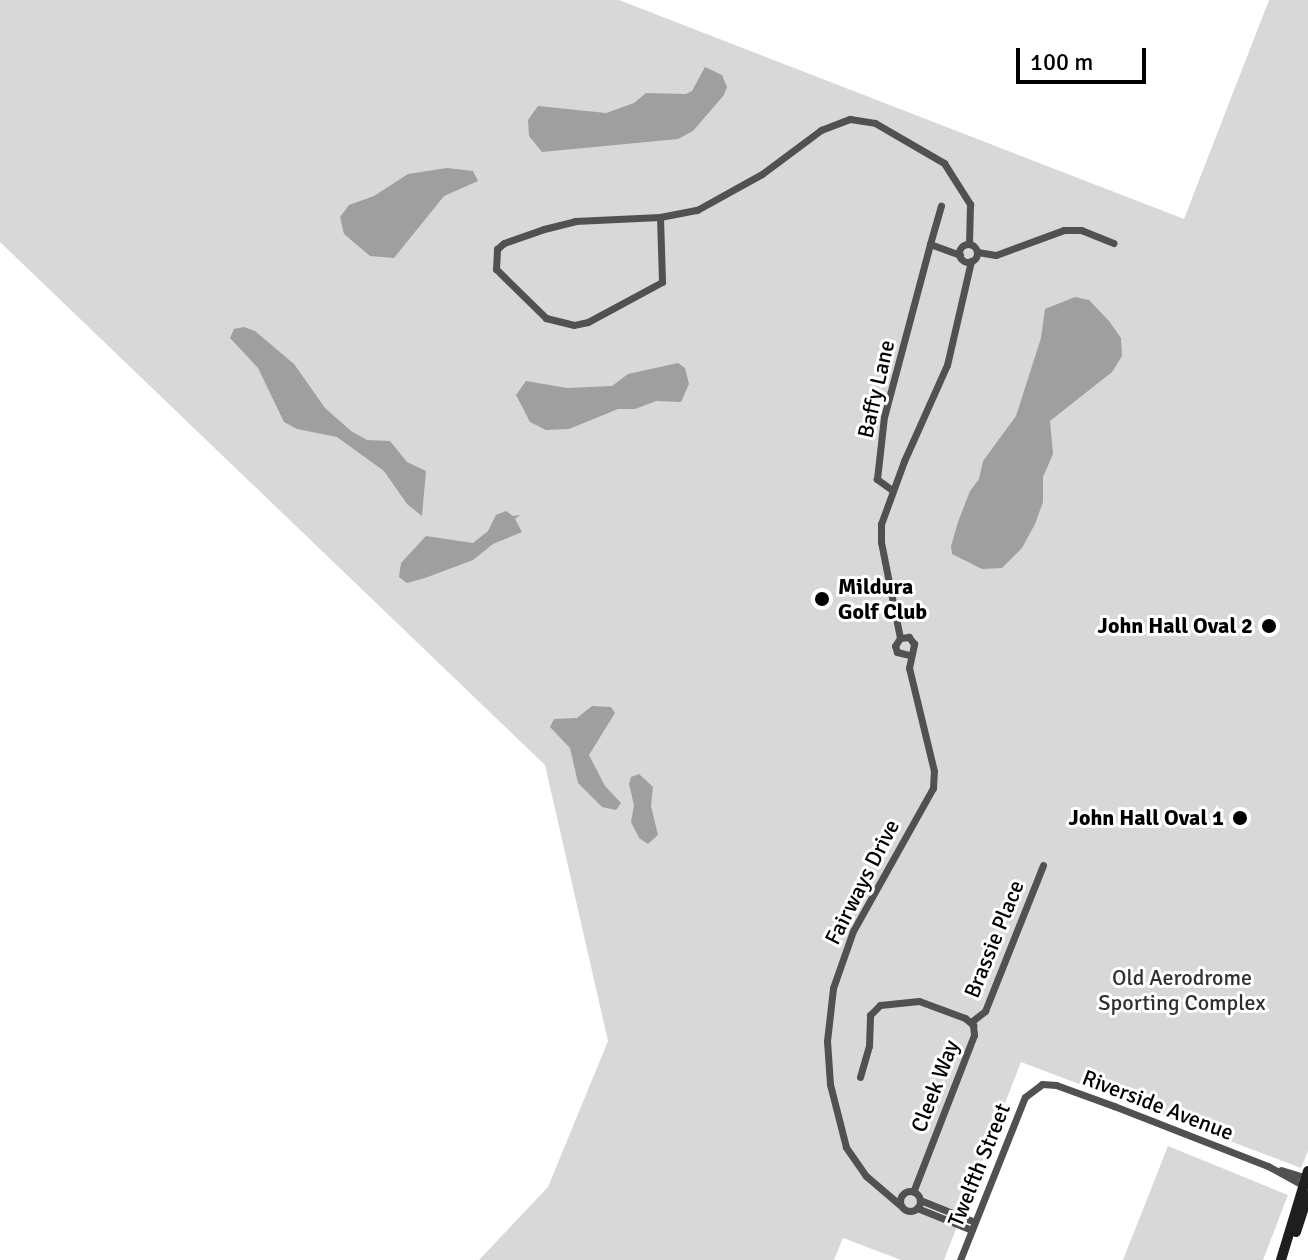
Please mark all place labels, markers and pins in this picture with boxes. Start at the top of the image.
place label: Mildura Golf Club [838,573,927,624]
marker: Mildura Golf Club [813,590,831,608]
place label: John Hall Oval 2 [1098,613,1253,639]
marker: John Hall Oval 2 [1260,617,1278,635]
place label: John Hall Oval 1 [1069,805,1224,831]
marker: John Hall Oval 1 [1231,809,1249,827]

